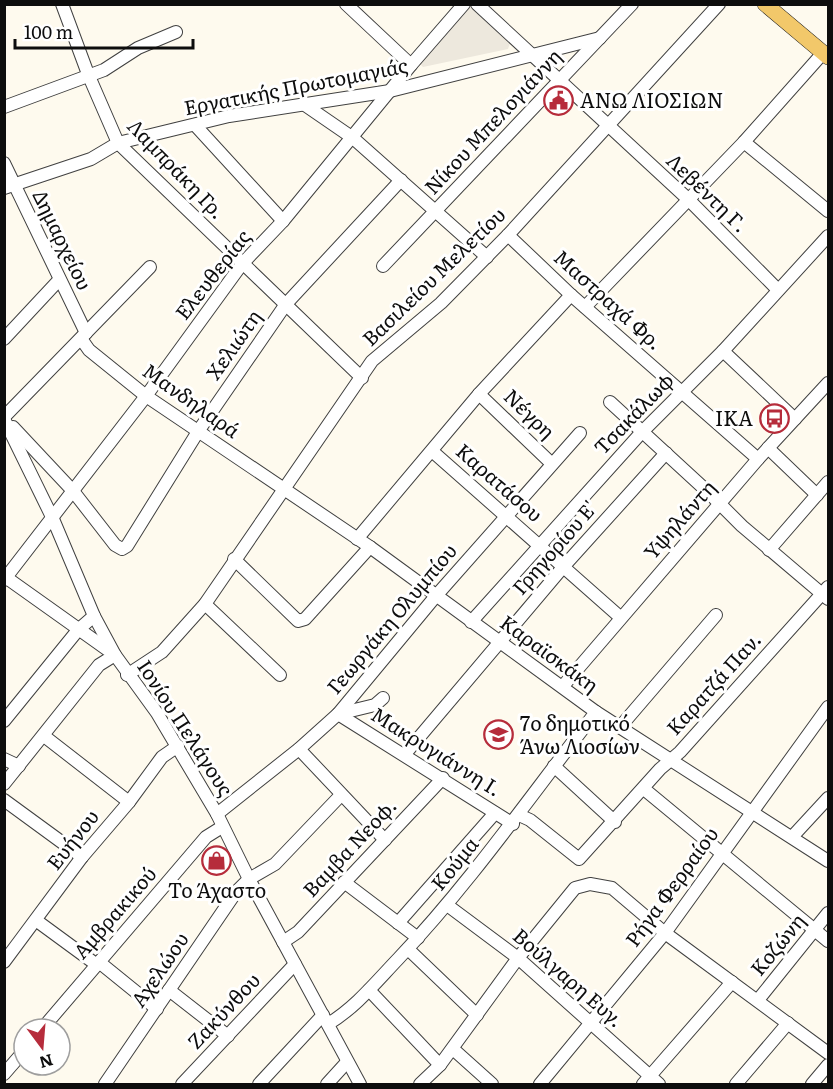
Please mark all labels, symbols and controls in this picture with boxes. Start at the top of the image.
scale bar [15,12,194,50]
text: 100 m [24,18,73,45]
street label: Νίκου Μπελογιάννη [416,41,567,200]
street label: Εργατικής Πρωτομαγιάς [181,49,410,121]
place label: ΑΝΩ ΛΙΟΣΙΩΝ [580,84,723,114]
public building icon: ΑΝΩ ΛΙΟΣΙΩΝ [543,85,575,117]
street label: Λαμπράκη Γρ. [122,111,233,225]
street label: Λεβέντη Γ. [661,145,756,238]
street label: Δημαρχείου [27,184,101,294]
street label: Βασιλείου Μελετίου [354,199,511,352]
street label: Ελευθερίας [167,222,256,325]
street label: Μαστραχά Φρ. [548,241,671,356]
street label: Χελιώτη [197,303,267,385]
street label: Μανδηλαρά [137,355,247,444]
street label: Τσακάλωφ [586,365,679,460]
street label: Νέγρη [498,381,563,444]
place label: ΙΚΑ [715,402,753,432]
bus stop icon: ΙΚΑ [758,403,790,435]
street label: Καρατάσου [450,435,550,528]
street label: Υψηλάντη [635,472,722,565]
street label: Γρηγορίου Ε' [504,493,603,600]
street label: Γεωργάκη Ολυμπίου [318,536,463,700]
street label: Καραϊσκάκη [495,606,606,698]
street label: Καρατζά Παν. [658,625,767,741]
street label: Ιονίου Πελάγους [131,653,242,801]
street label: Μακρυγιάννη Ι. [366,698,508,802]
place label: 7ο δημοτικό Άνω Λιοσίων [520,707,640,760]
school or university icon: 7ο δημοτικό Άνω Λιοσίων [483,719,515,751]
street label: Βαμβα Νεοφ. [295,790,402,903]
street label: Ευήνου [38,802,105,875]
street label: Ρήγα Φερραίου [617,820,724,952]
street label: Κούμα [422,829,484,896]
shop icon: Το Άχαστο [201,844,233,876]
street label: Αμβρακικού [65,859,162,965]
place label: Το Άχαστο [168,874,266,904]
street label: Κοζώνη [742,906,811,981]
street label: Βούλγαρη Ευγ. [507,920,631,1033]
street label: Αχελώου [122,925,195,1012]
street label: Ζακύνθου [179,965,266,1055]
north arrow [12,1017,72,1077]
text: N [37,1049,56,1076]

